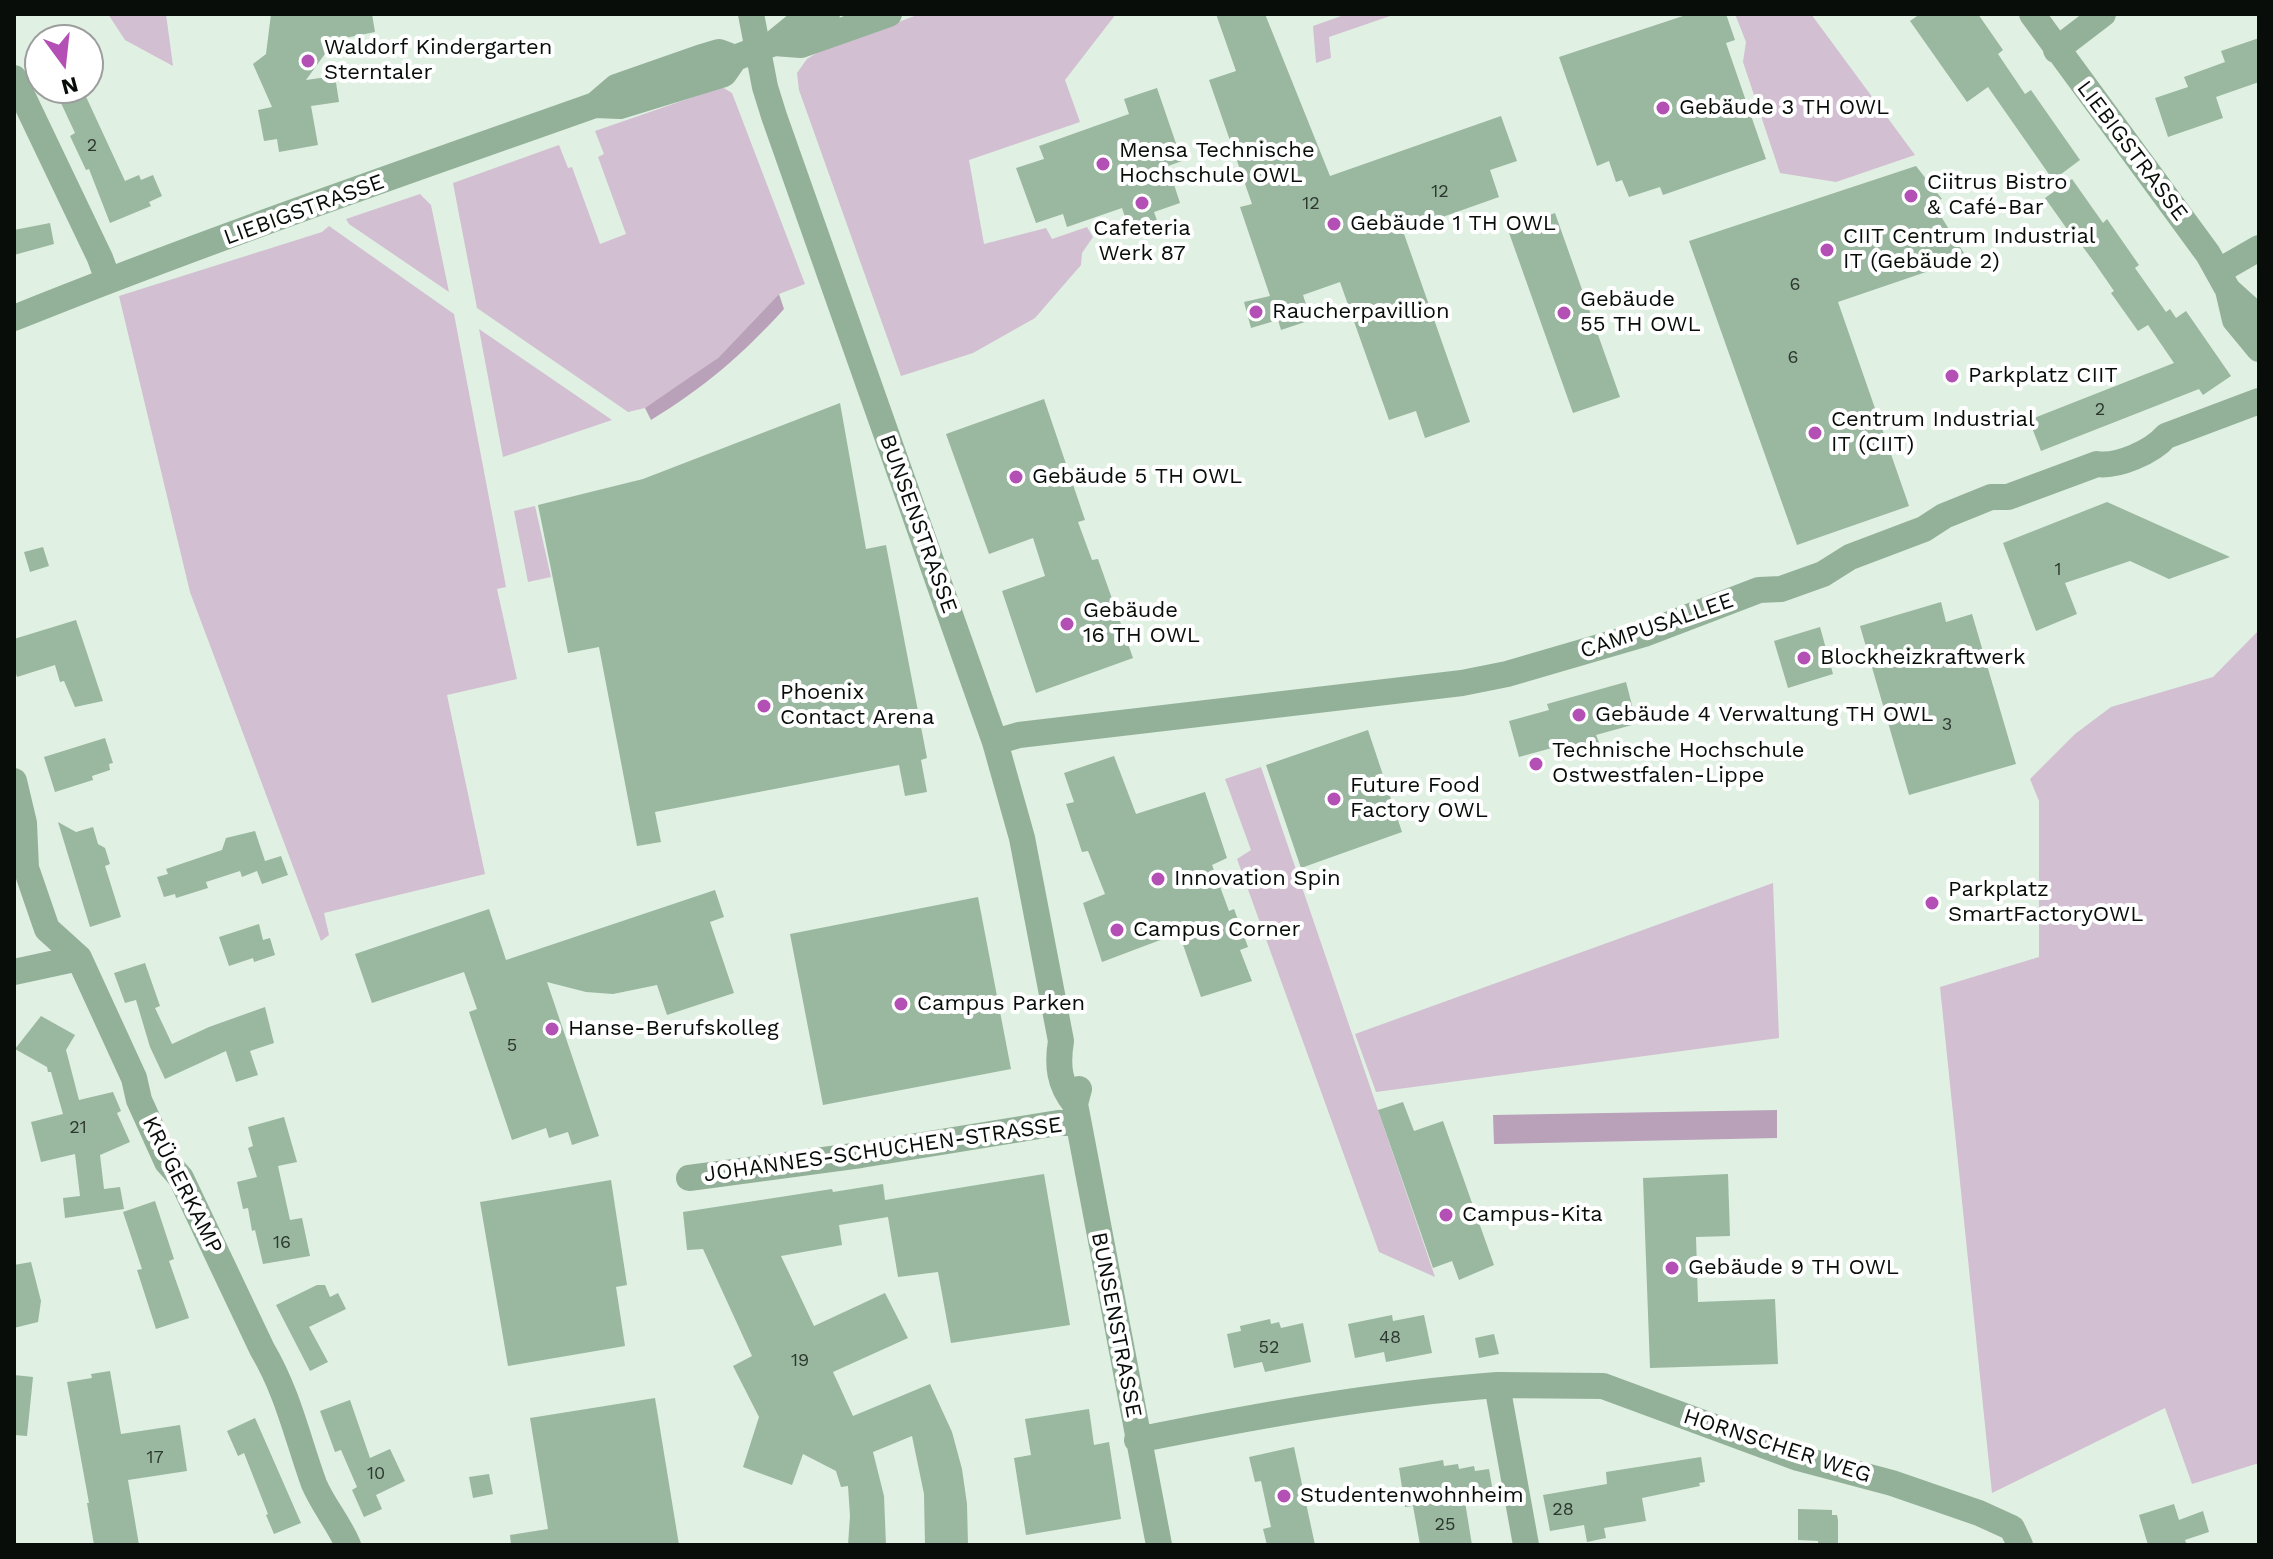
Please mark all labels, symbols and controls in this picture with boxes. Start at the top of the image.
north arrow [24,24,104,104]
place label: Waldorf Kindergarten Sterntaler [324,35,552,86]
marker: Waldorf Kindergarten Sterntaler [299,52,317,70]
text: N [59,72,81,100]
street label: LIEBIGSTRASSE [2071,76,2193,226]
place label: Gebäude 3 TH OWL [1679,95,1889,121]
marker: Gebäude 3 TH OWL [1654,99,1672,117]
house number: 2 [87,135,97,157]
place label: Mensa Technische Hochschule OWL [1119,138,1315,190]
marker: Mensa Technische Hochschule OWL [1094,155,1112,173]
street label: LIEBIGSTRASSE [220,169,388,251]
place label: Ciitrus Bistro & Café-Bar [1927,170,2068,222]
house number: 12 [1431,181,1449,203]
marker: Ciitrus Bistro & Café-Bar [1902,187,1920,205]
house number: 12 [1302,193,1320,215]
marker: Cafeteria Werk 87 [1133,194,1151,212]
place label: Gebäude 1 TH OWL [1350,211,1556,237]
marker: Gebäude 1 TH OWL [1325,215,1343,233]
place label: Cafeteria Werk 87 [1093,216,1191,268]
place label: CIIT Centrum Industrial IT (Gebäude 2) [1843,224,2096,276]
marker: CIIT Centrum Industrial IT (Gebäude 2) [1818,241,1836,259]
house number: 6 [1790,274,1800,296]
place label: Gebäude 55 TH OWL [1580,287,1701,338]
place label: Raucherpavillion [1272,299,1450,325]
marker: Raucherpavillion [1247,303,1265,321]
marker: Gebäude 55 TH OWL [1555,304,1573,322]
house number: 6 [1788,347,1798,369]
place label: Parkplatz CIIT [1968,363,2118,389]
marker: Parkplatz CIIT [1943,367,1961,385]
house number: 2 [2095,399,2105,421]
place label: Centrum Industrial IT (CIIT) [1831,407,2035,458]
marker: Centrum Industrial IT (CIIT) [1806,424,1824,442]
street label: BUNSENSTRASSE [873,431,963,617]
place label: Gebäude 5 TH OWL [1032,464,1242,490]
marker: Gebäude 5 TH OWL [1007,468,1025,486]
house number: 1 [2054,559,2062,581]
street label: CAMPUSALLEE [1577,587,1737,665]
place label: Gebäude 16 TH OWL [1083,598,1200,650]
marker: Gebäude 16 TH OWL [1058,615,1076,633]
place label: Blockheizkraftwerk [1820,645,2025,671]
marker: Blockheizkraftwerk [1795,649,1813,667]
place label: Phoenix Contact Arena [780,680,934,732]
marker: Phoenix Contact Arena [755,697,773,715]
place label: Gebäude 4 Verwaltung TH OWL [1595,702,1933,728]
marker: Gebäude 4 Verwaltung TH OWL [1570,706,1588,724]
house number: 3 [1942,714,1952,736]
place label: Technische Hochschule Ostwestfalen-Lippe [1552,738,1804,790]
marker: Technische Hochschule Ostwestfalen-Lippe [1527,755,1545,773]
place label: Future Food Factory OWL [1350,773,1488,824]
marker: Future Food Factory OWL [1325,790,1343,808]
place label: Innovation Spin [1174,866,1341,892]
marker: Innovation Spin [1149,870,1167,888]
place label: Parkplatz SmartFactoryOWL [1948,877,2143,928]
marker: Parkplatz SmartFactoryOWL [1923,894,1941,912]
place label: Campus Corner [1133,917,1301,943]
marker: Campus Corner [1108,921,1126,939]
place label: Campus Parken [917,991,1085,1017]
marker: Campus Parken [892,995,910,1013]
place label: Hanse-Berufskolleg [568,1016,779,1042]
marker: Hanse-Berufskolleg [543,1020,561,1038]
house number: 5 [507,1035,517,1057]
street label: KRÜGERKAMP [136,1112,228,1258]
street label: JOHANNES-SCHUCHEN-STRASSE [702,1112,1064,1188]
house number: 21 [69,1117,87,1139]
place label: Campus-Kita [1462,1202,1603,1228]
marker: Campus-Kita [1437,1206,1455,1224]
street label: BUNSENSTRASSE [1085,1230,1147,1420]
house number: 16 [273,1232,291,1254]
place label: Gebäude 9 TH OWL [1688,1255,1899,1281]
marker: Gebäude 9 TH OWL [1663,1259,1681,1277]
house number: 48 [1379,1327,1401,1349]
house number: 52 [1259,1337,1279,1359]
house number: 19 [791,1350,809,1372]
street label: HORNSCHER WEG [1680,1403,1874,1489]
house number: 17 [146,1447,164,1469]
house number: 10 [367,1463,385,1485]
place label: Studentenwohnheim [1300,1483,1524,1509]
marker: Studentenwohnheim [1275,1487,1293,1505]
house number: 28 [1552,1499,1574,1521]
house number: 25 [1435,1514,1455,1536]

